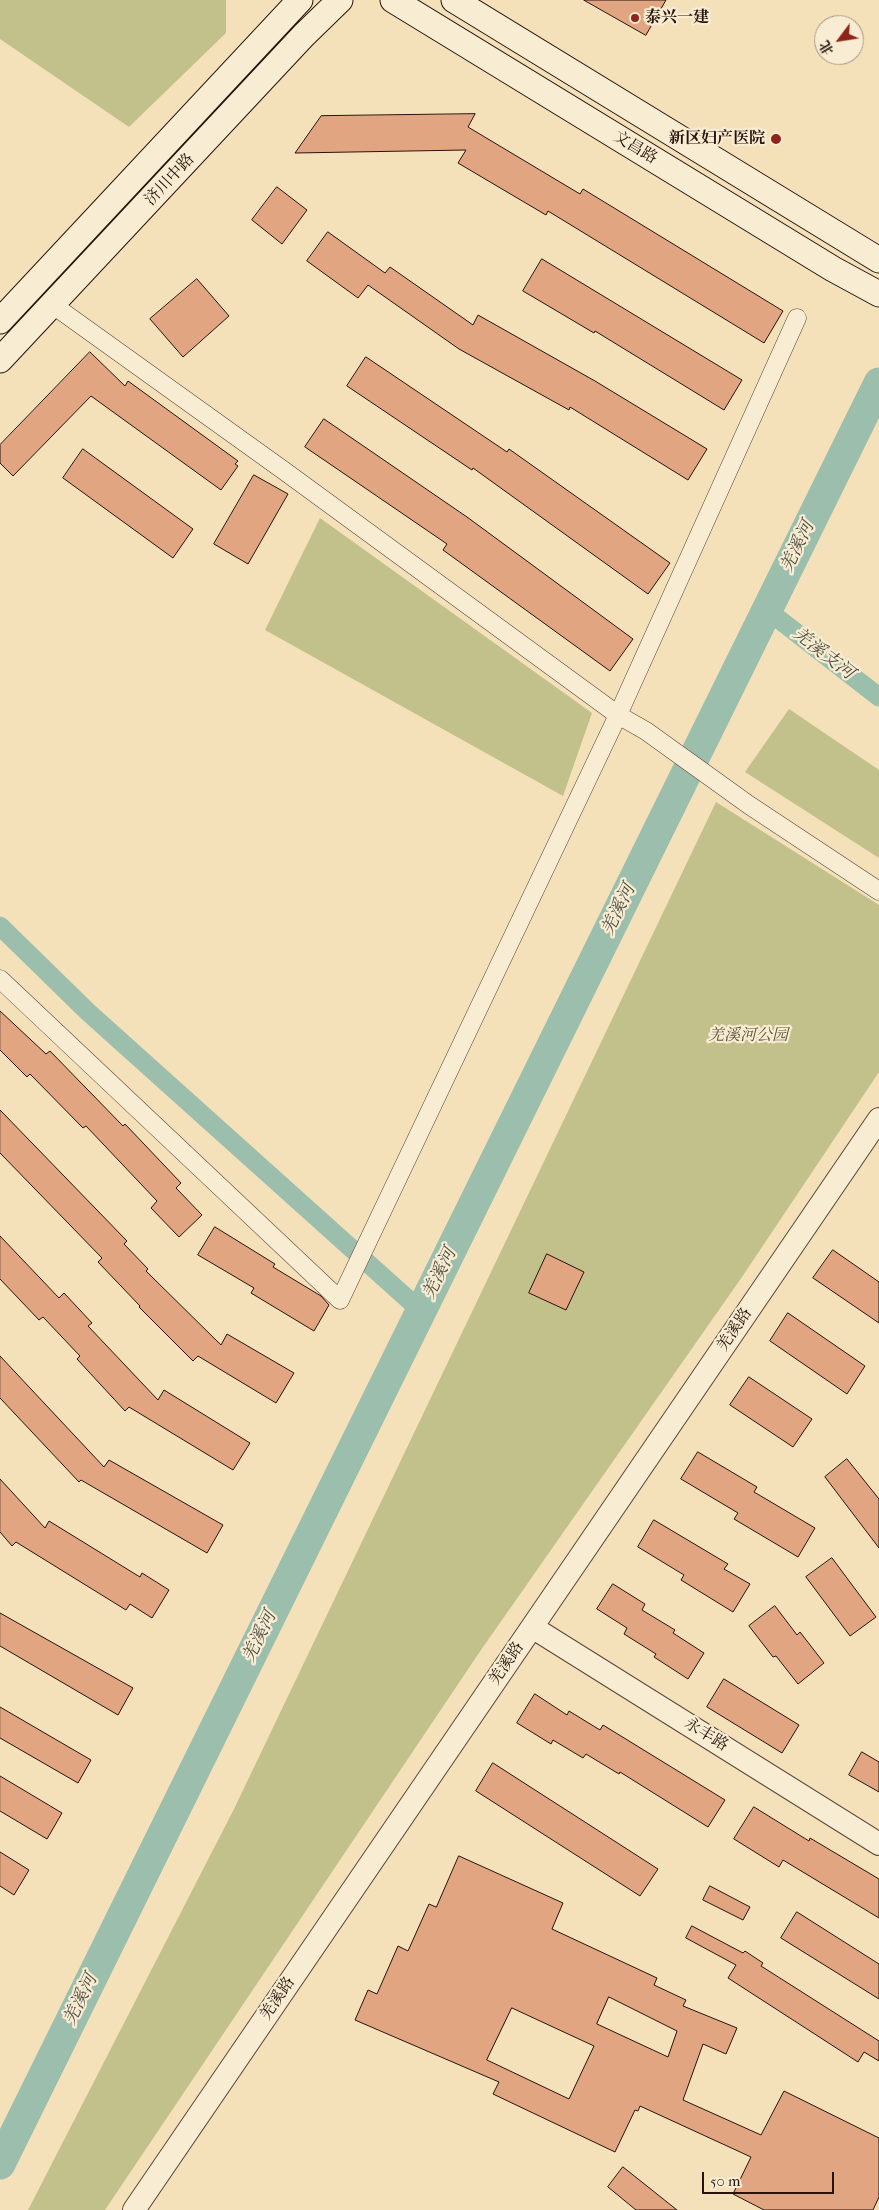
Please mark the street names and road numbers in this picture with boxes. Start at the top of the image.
street label: 文昌路 [609,127,661,169]
street label: 济川中路 [141,150,199,210]
street label: 羌溪路 [714,1305,756,1355]
street label: 羌溪路 [486,1639,528,1689]
street label: 永丰路 [681,1714,731,1756]
street label: 羌溪路 [257,1974,299,2024]

